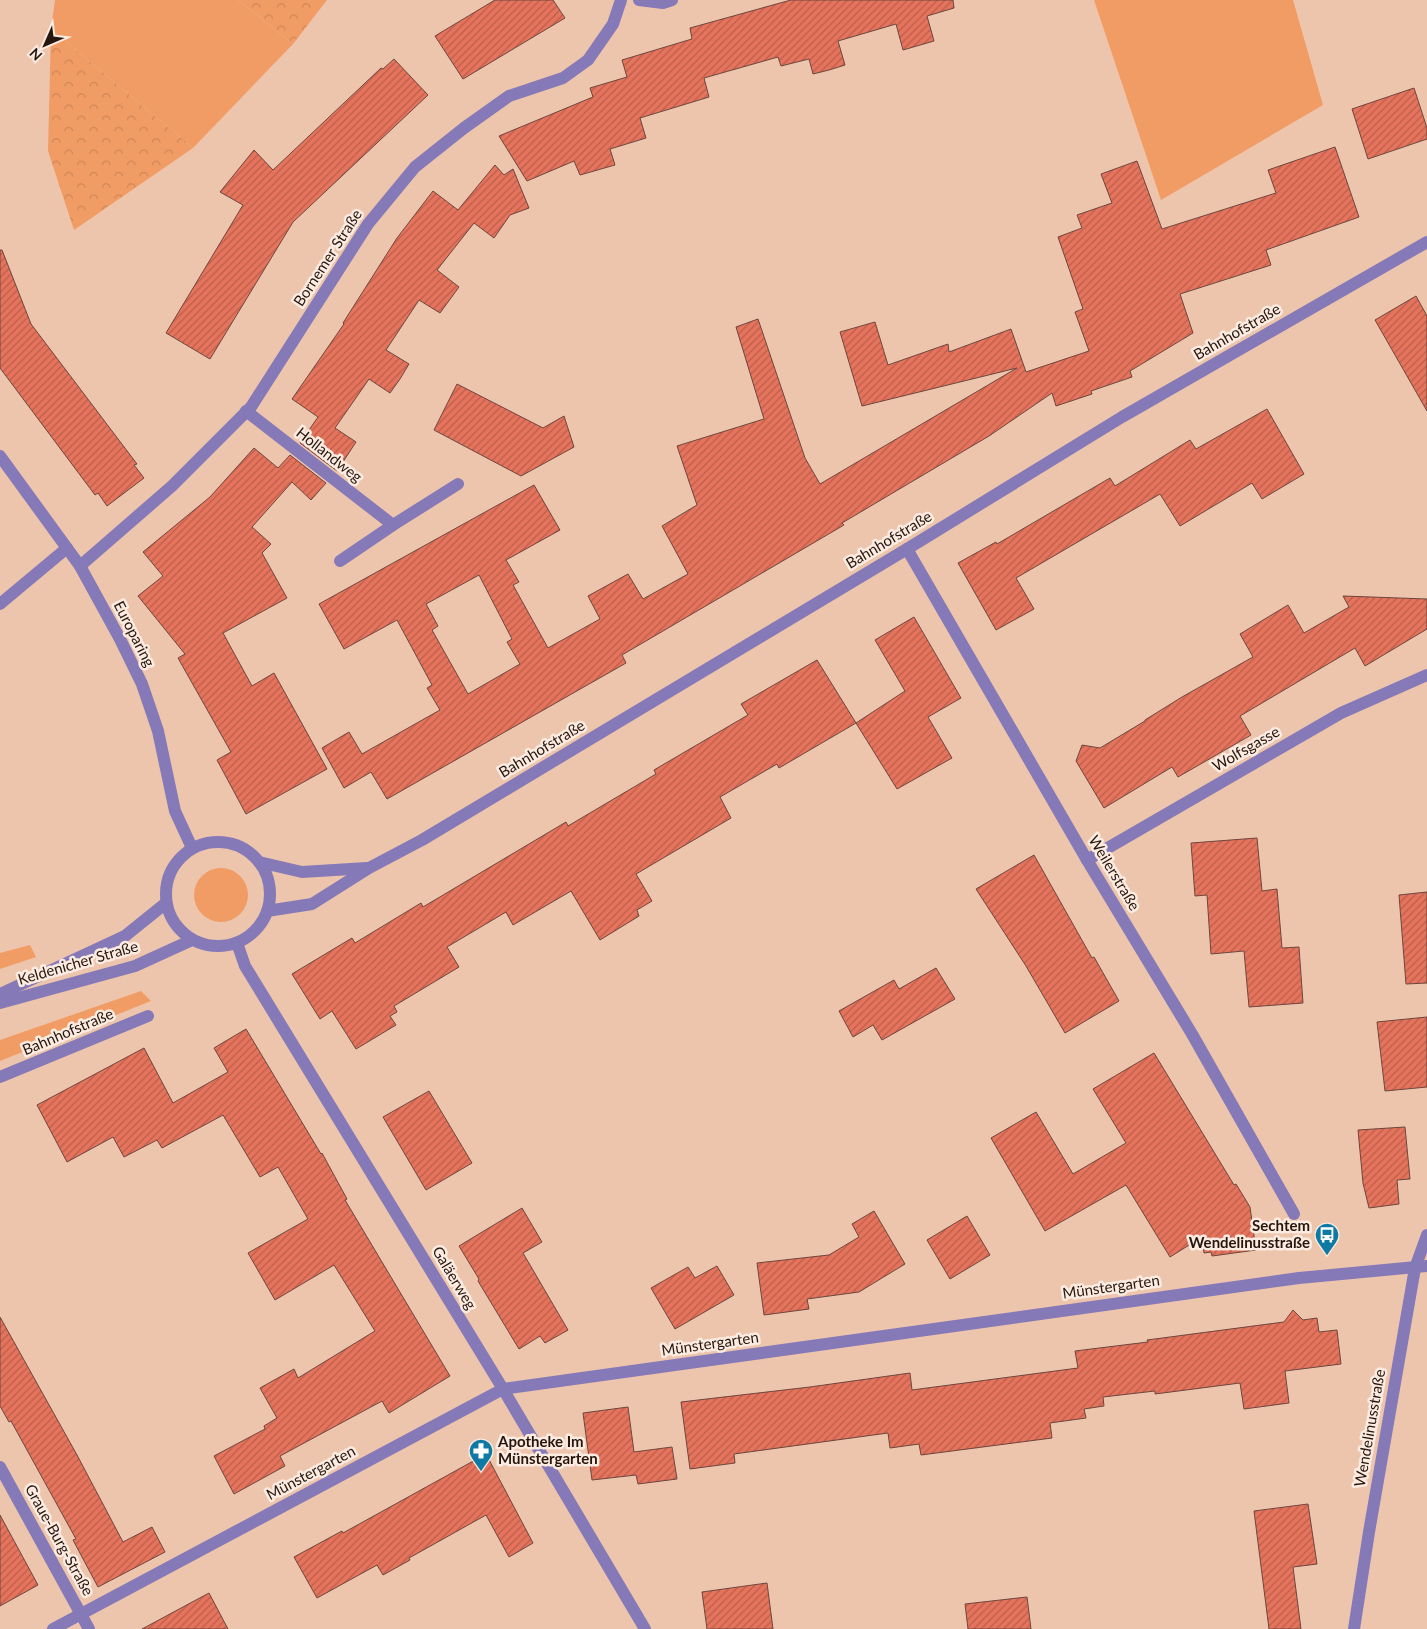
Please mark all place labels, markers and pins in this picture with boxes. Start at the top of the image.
place label: Sechtem Wendelinusstraße [1189,1216,1310,1251]
bus stop icon: Sechtem Wendelinusstraße [1314,1222,1340,1256]
place label: Apotheke Im Münstergarten [497,1432,598,1467]
pharmacy icon: Apotheke Im Münstergarten [468,1438,494,1472]

